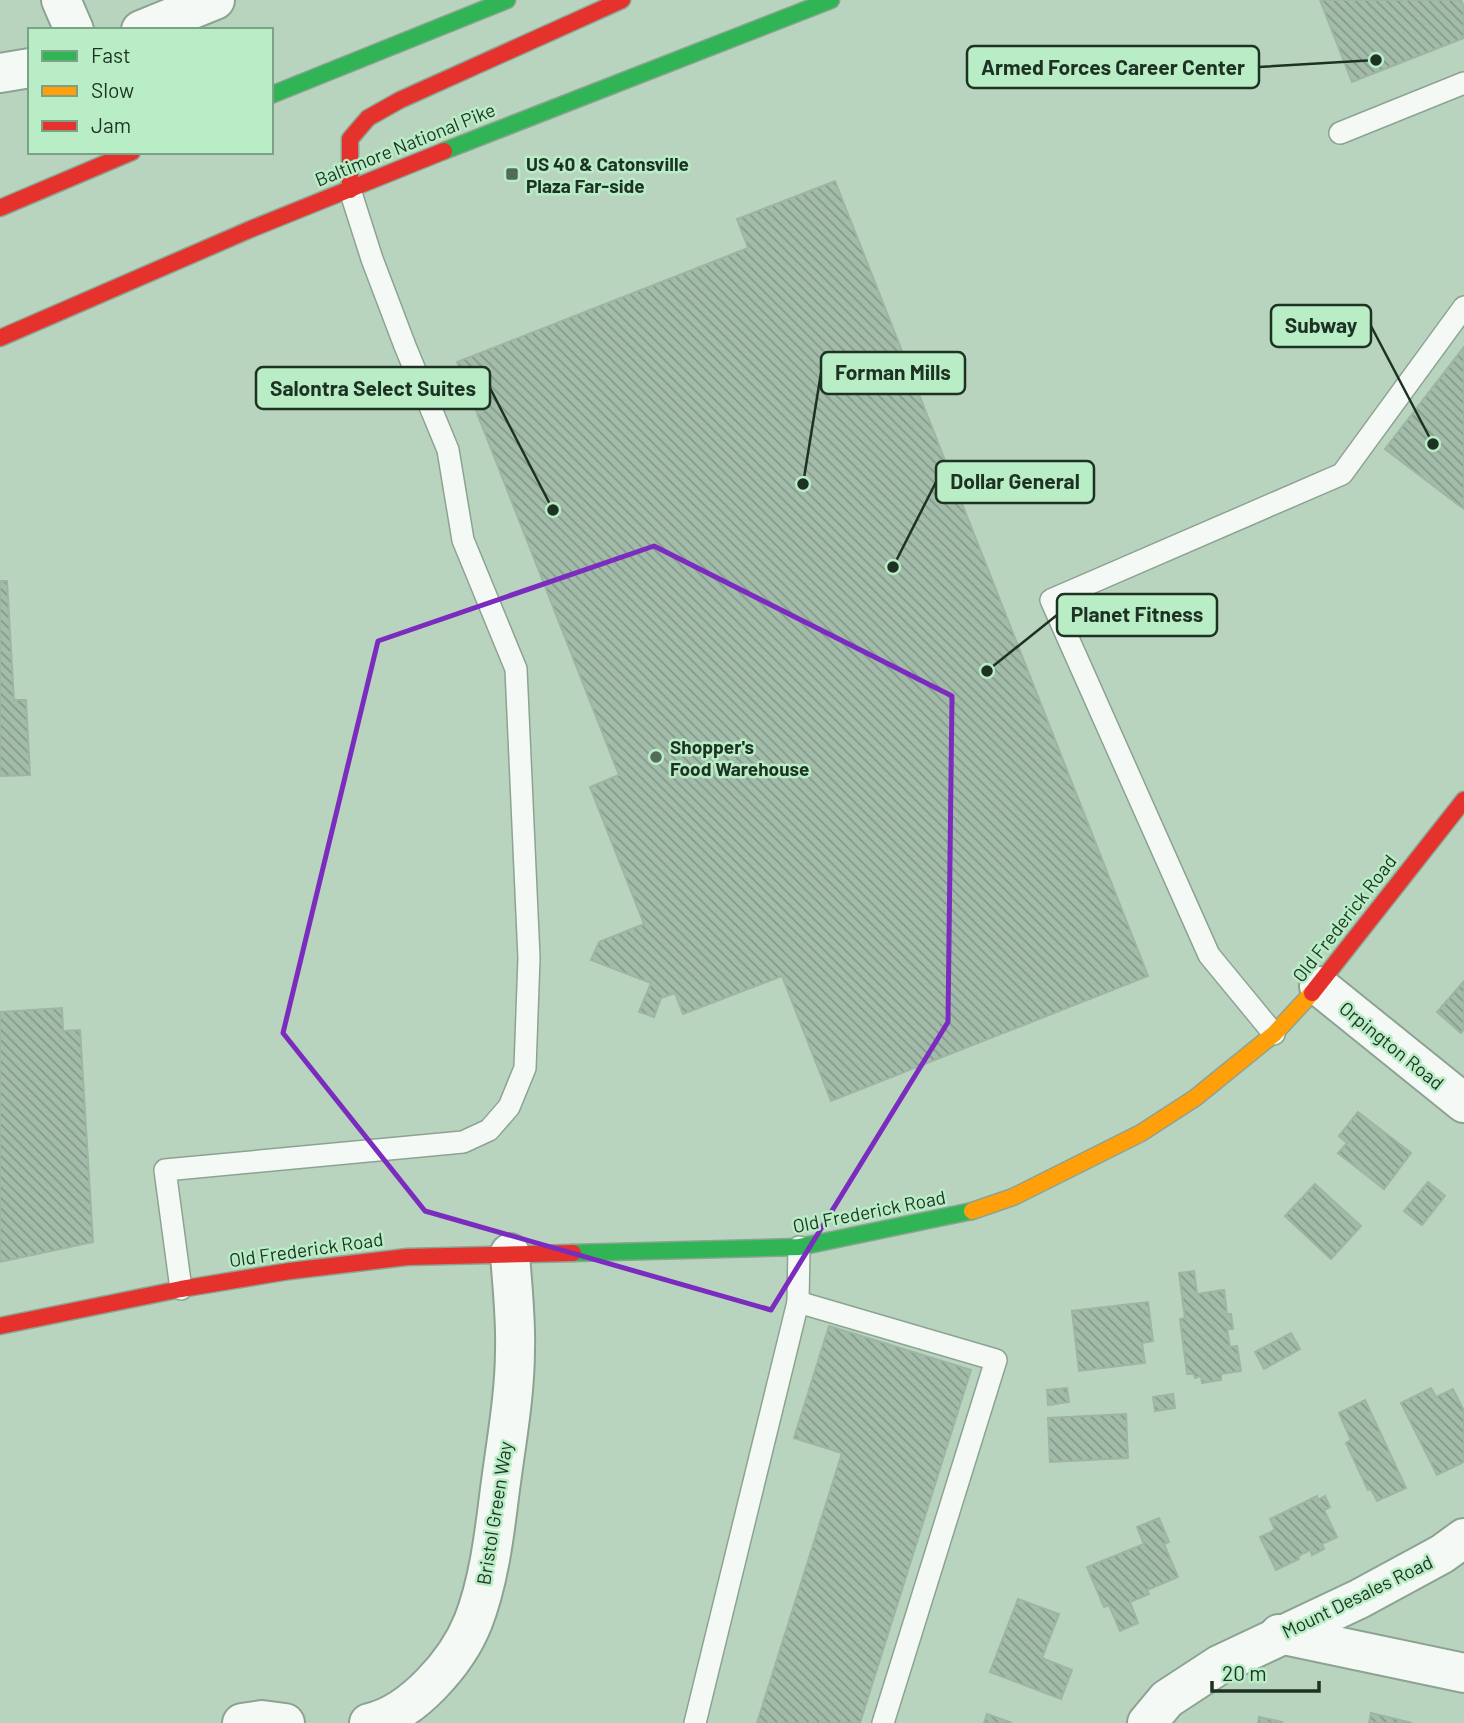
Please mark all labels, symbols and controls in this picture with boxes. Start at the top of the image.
legend [28,28,273,154]
text: Fast [91,42,131,67]
callout: Armed Forces Career Center [967,46,1259,88]
text: Armed Forces Career Center [981,54,1245,79]
text: Slow [91,77,134,102]
street label: Baltimore National Pike [311,97,499,191]
text: Jam [91,112,131,137]
place label: US 40 & Catonsville Plaza Far-side [526,152,689,197]
marker: US 40 & Catonsville Plaza Far-side [504,166,520,182]
callout: Subway [1271,305,1371,347]
text: Subway [1285,312,1358,337]
callout: Forman Mills [821,352,965,394]
text: Forman Mills [835,359,951,384]
callout: Salontra Select Suites [256,367,490,409]
text: Salontra Select Suites [270,375,476,400]
callout: Dollar General [936,461,1094,503]
text: Dollar General [950,468,1080,493]
callout: Planet Fitness [1057,594,1217,636]
text: Planet Fitness [1071,601,1203,626]
place label: Shopper's Food Warehouse [670,735,809,780]
marker: Shopper's Food Warehouse [648,749,664,765]
street label: Old Frederick Road [1287,850,1401,986]
street label: Orpington Road [1335,996,1449,1094]
street label: Old Frederick Road [791,1185,947,1237]
street label: Old Frederick Road [227,1227,385,1271]
street label: Bristol Green Way [471,1439,517,1586]
street label: Mount Desales Road [1278,1550,1436,1642]
scale bar [1212,1650,1319,1694]
text: 20 m [1222,1660,1267,1685]

